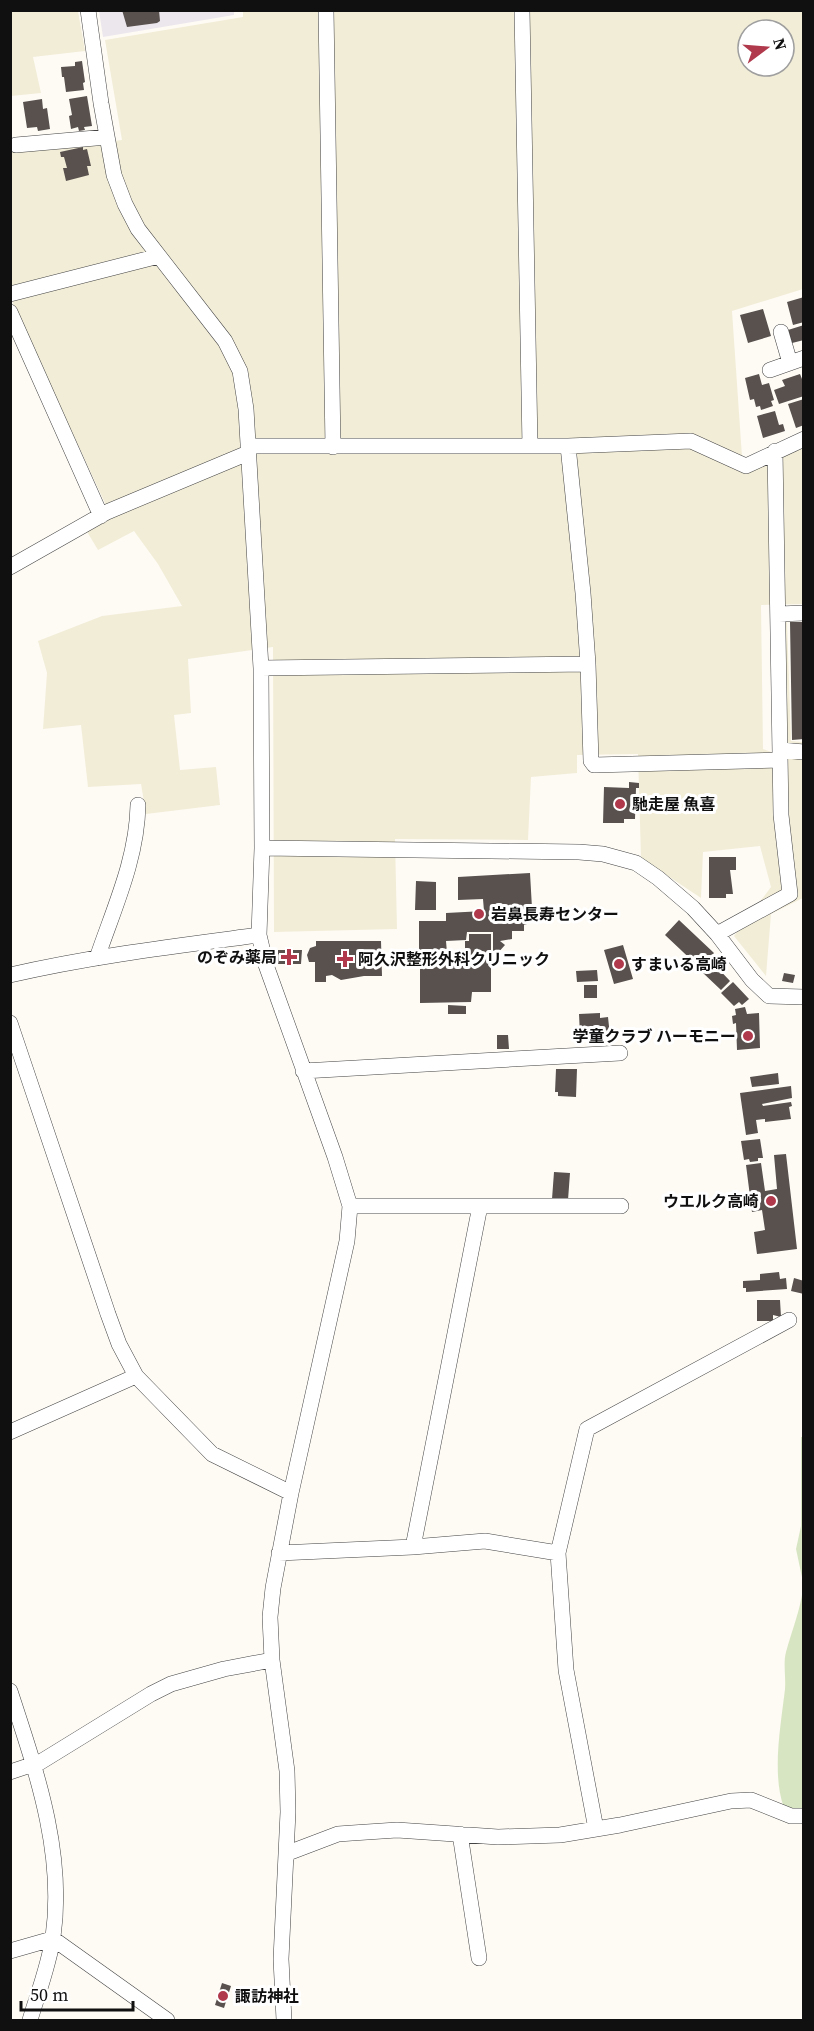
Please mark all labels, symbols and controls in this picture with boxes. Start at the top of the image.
north arrow [736,18,796,78]
text: N [768,35,793,53]
place label: 馳走屋 魚喜 [632,793,715,815]
marker: 馳走屋 魚喜 [613,797,627,811]
place label: 岩鼻長寿センター [491,903,619,925]
marker: 岩鼻長寿センター [472,907,486,921]
place label: のぞみ薬局 [197,946,277,968]
place label: 阿久沢整形外科クリニック [358,948,550,970]
marker: のぞみ薬局 [282,950,296,964]
marker: 阿久沢整形外科クリニック [336,950,354,968]
place label: すまいる高崎 [631,953,727,975]
marker: すまいる高崎 [612,957,626,971]
place label: 学童クラブ ハーモニー [573,1025,736,1047]
marker: 学童クラブ ハーモニー [741,1029,755,1043]
place label: ウエルク高崎 [663,1190,759,1212]
marker: ウエルク高崎 [764,1194,778,1208]
scale bar [21,1974,134,2012]
text: 50 m [30,1982,68,2007]
place label: 諏訪神社 [235,1985,299,2007]
marker: 諏訪神社 [216,1989,230,2003]

